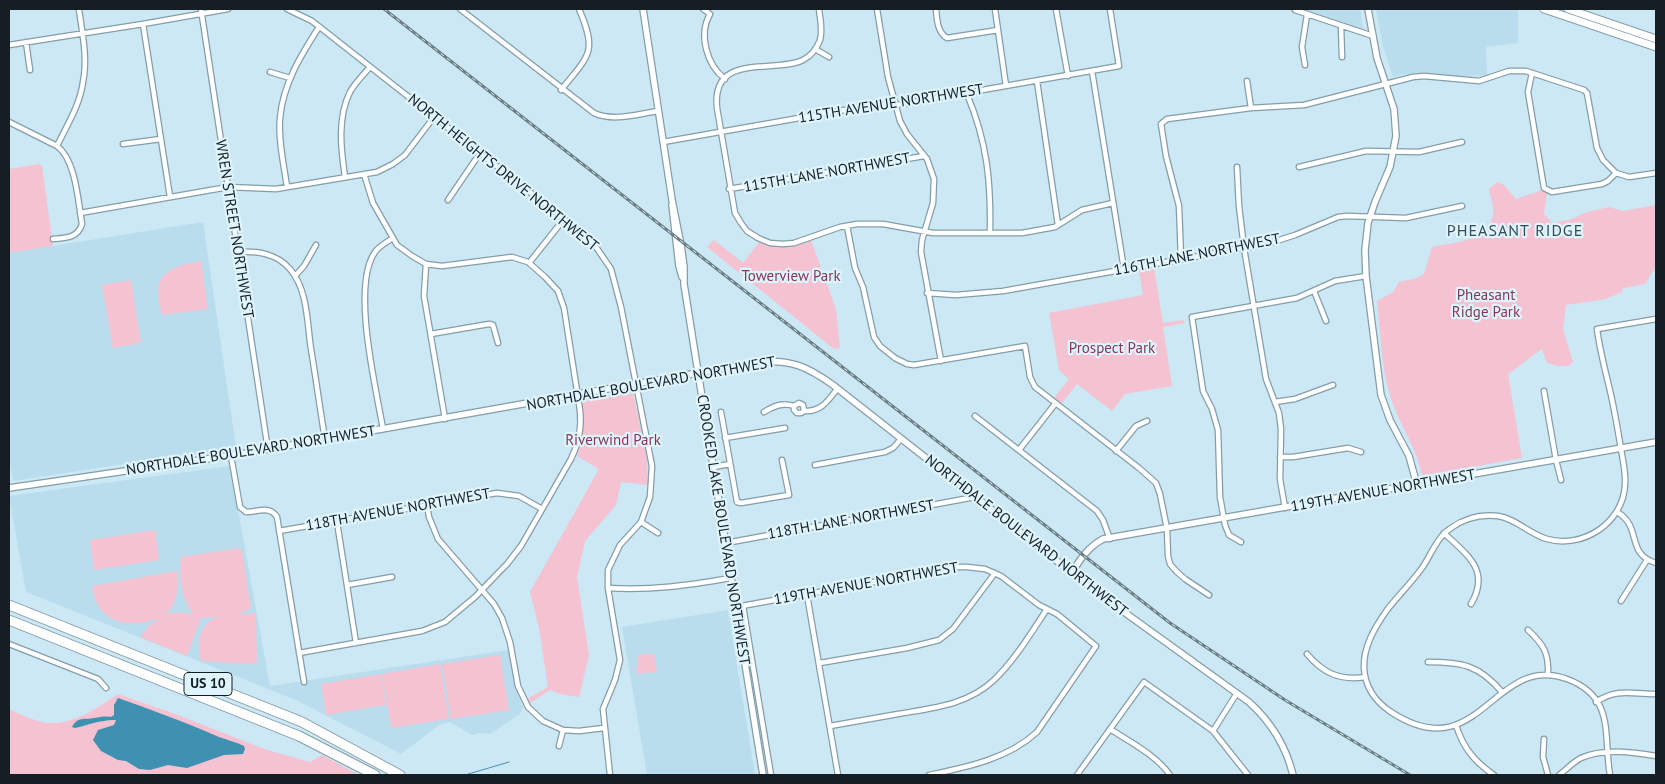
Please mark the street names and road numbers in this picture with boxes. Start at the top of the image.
street label: 115TH AVENUE NORTHWEST [797,80,985,128]
street label: NORTH HEIGHTS DRIVE NORTHWEST [404,90,602,256]
street label: WREN STREET NORTHWEST [211,138,257,320]
street label: 115TH LANE NORTHWEST [742,149,912,197]
street label: 116TH LANE NORTHWEST [1112,230,1282,280]
street label: NORTHDALE BOULEVARD NORTHWEST [525,353,777,415]
street label: CROOKED LAKE BOULEVARD NORTHWEST [693,393,753,667]
street label: NORTHDALE BOULEVARD NORTHWEST [125,422,377,480]
street label: NORTHDALE BOULEVARD NORTHWEST [921,451,1131,621]
street label: 119TH AVENUE NORTHWEST [1289,466,1477,516]
street label: 118TH AVENUE NORTHWEST [304,485,492,535]
street label: 118TH LANE NORTHWEST [766,496,936,544]
street label: 119TH AVENUE NORTHWEST [772,559,960,609]
road number: US 10 [184,672,232,696]

